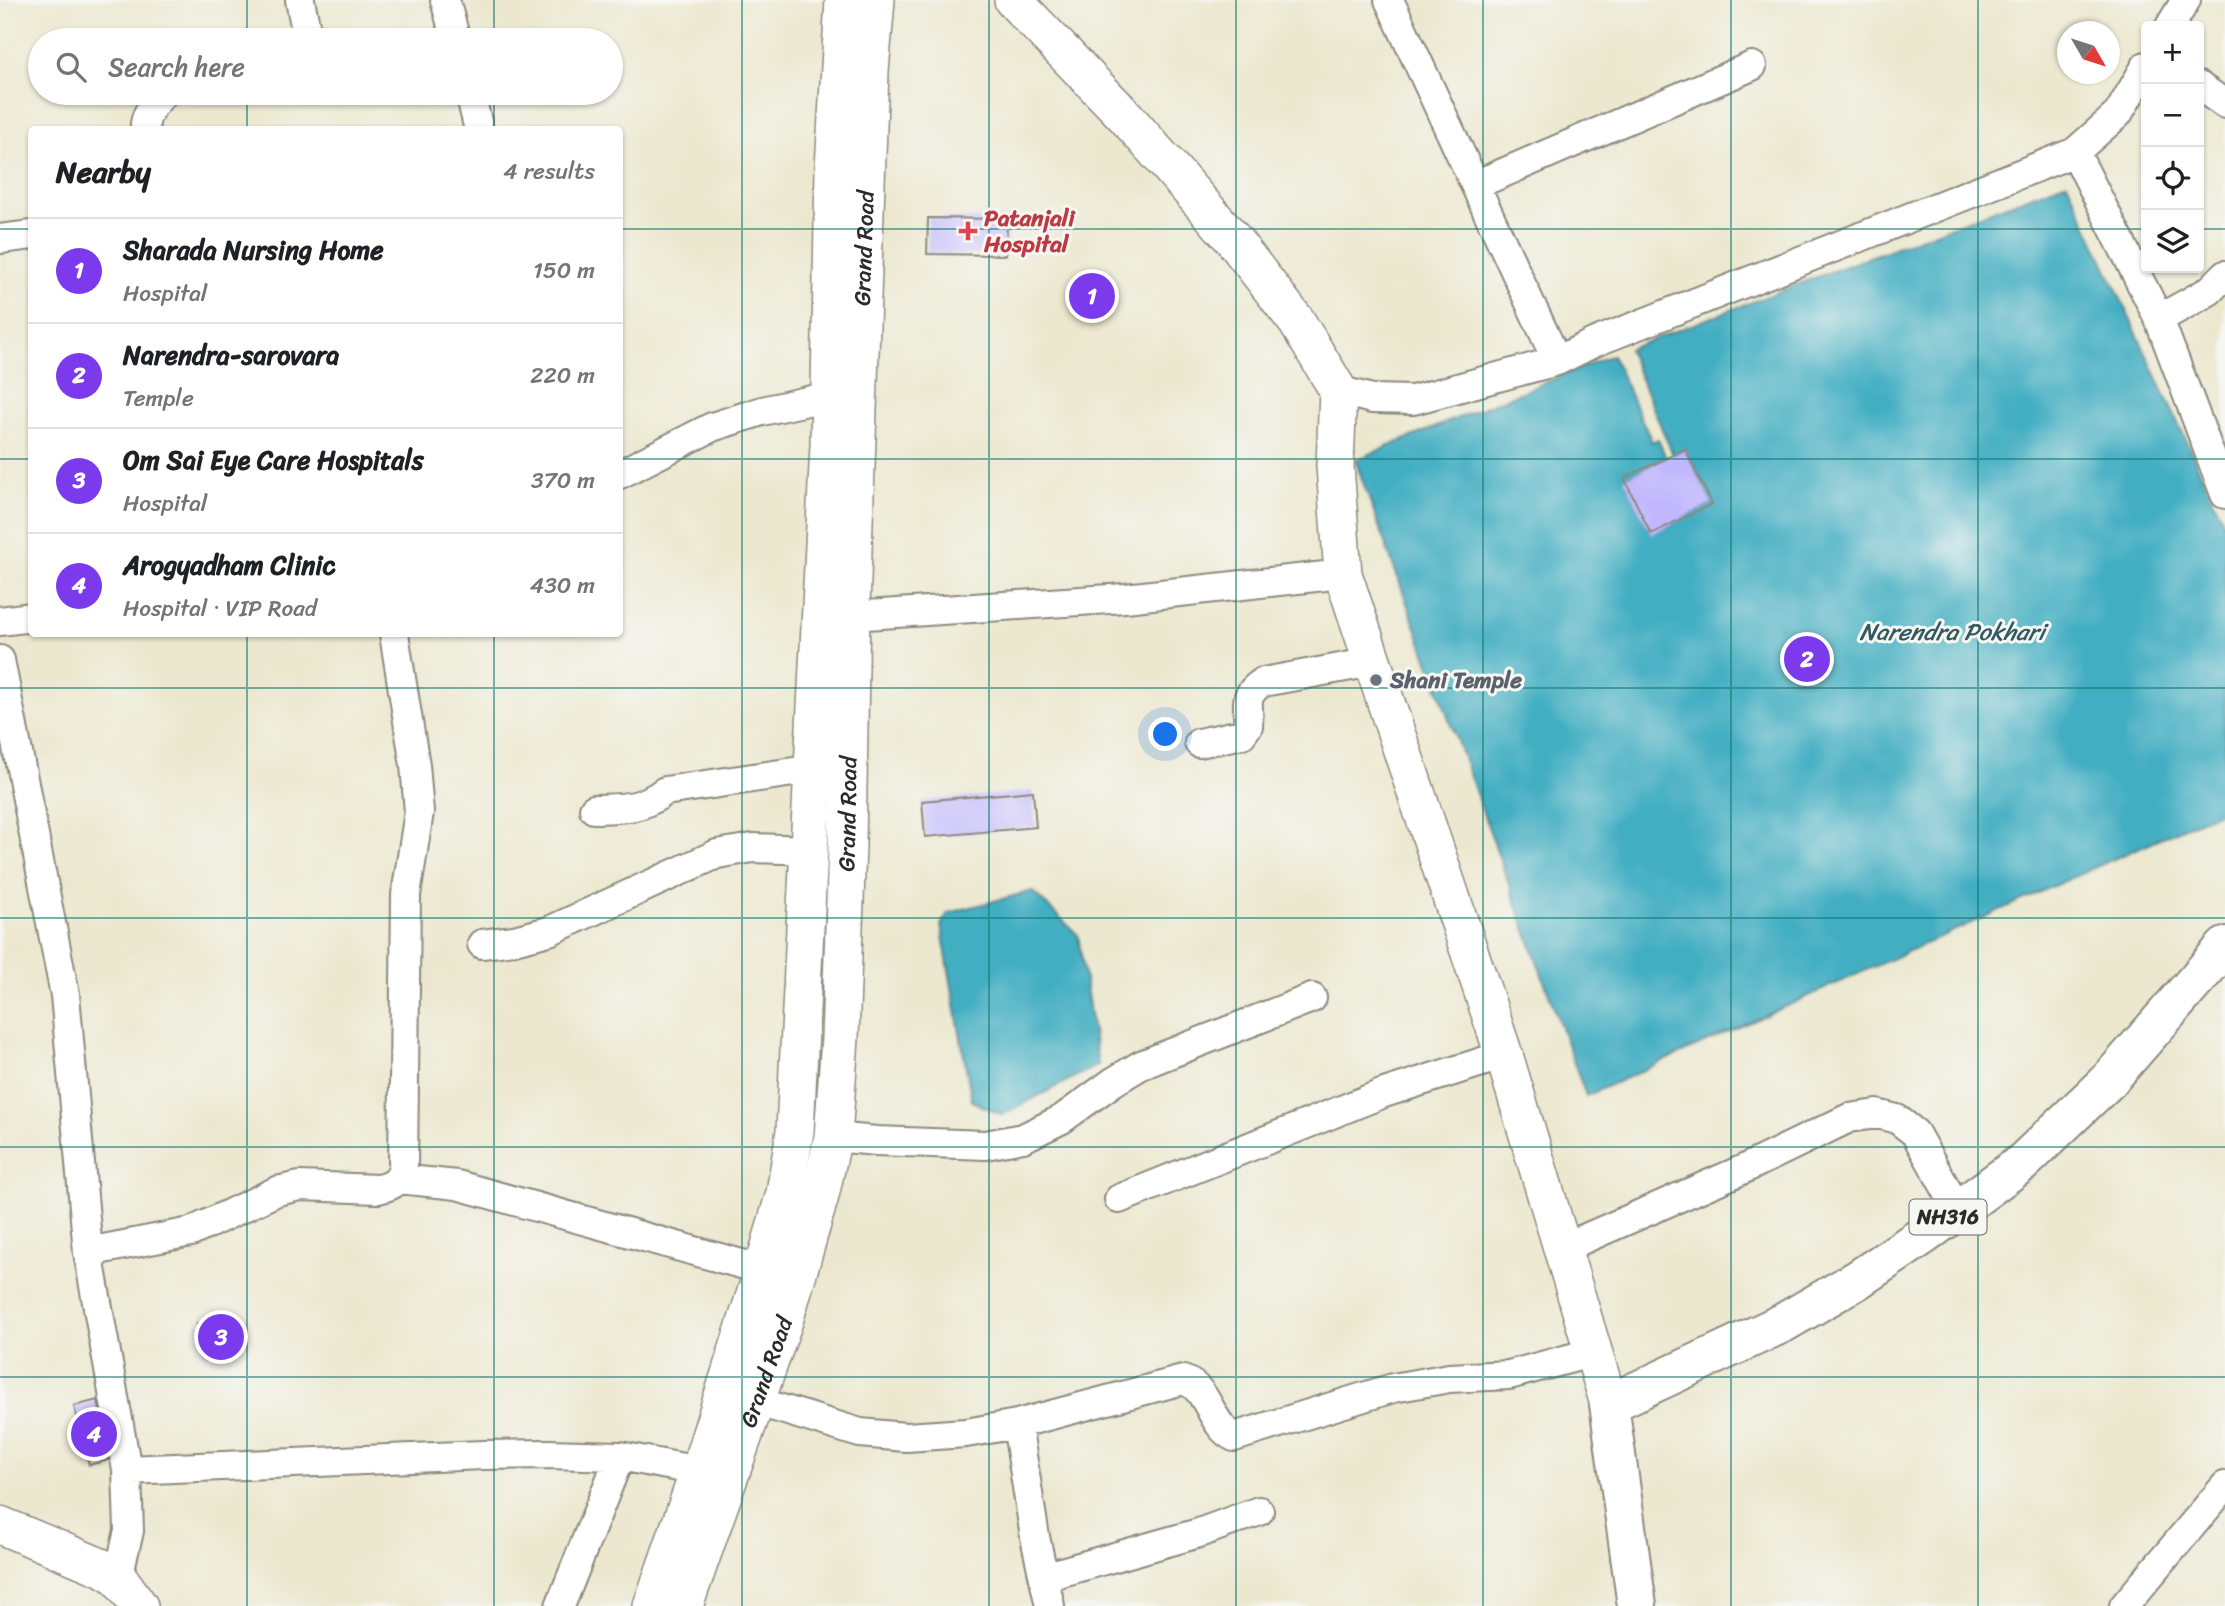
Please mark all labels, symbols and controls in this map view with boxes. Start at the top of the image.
north arrow [2057,21,2120,84]
map controls [2141,21,2204,273]
button: + [2141,21,2204,84]
search box [28,28,623,105]
text: Search here [108,44,245,90]
icon: search [52,48,90,86]
button: − [2141,84,2204,147]
text: Nearby [56,145,151,199]
button: locate [2141,147,2204,210]
text: 4 results [503,151,595,192]
street label: Grand Road [841,188,886,306]
place label: Patanjali Hospital [983,198,1076,265]
button: layers [2141,210,2204,273]
marker: Patanjali Hospital [958,221,978,241]
text: Sharada Nursing Home [123,227,384,273]
text: 1 [74,250,84,291]
text: 150 m [533,250,595,291]
pin: 1 [1069,270,1115,322]
text: Hospital [123,273,207,314]
text: Narendra-sarovara [123,332,339,378]
text: 2 [72,355,86,396]
text: 220 m [530,355,595,396]
text: Temple [123,378,194,419]
text: Om Sai Eye Care Hospitals [123,437,424,483]
text: 3 [73,460,85,501]
text: 370 m [531,460,595,501]
text: Hospital [123,483,207,524]
text: Arogyadham Clinic [123,542,336,588]
text: 4 [72,565,86,606]
text: 430 m [530,565,595,606]
text: Hospital · VIP Road [123,588,317,629]
water label: Narendra Pokhari [1859,611,2049,653]
pin: 2 [1784,633,1830,685]
place label: Shani Temple [1389,660,1522,701]
marker: Shani Temple [1368,672,1384,688]
your location [1148,717,1182,751]
street label: Grand Road [826,754,869,872]
road number: NH316 [1910,1200,1986,1234]
street label: Grand Road [728,1309,805,1433]
pin: 3 [198,1311,244,1363]
pin: 4 [71,1408,117,1460]

